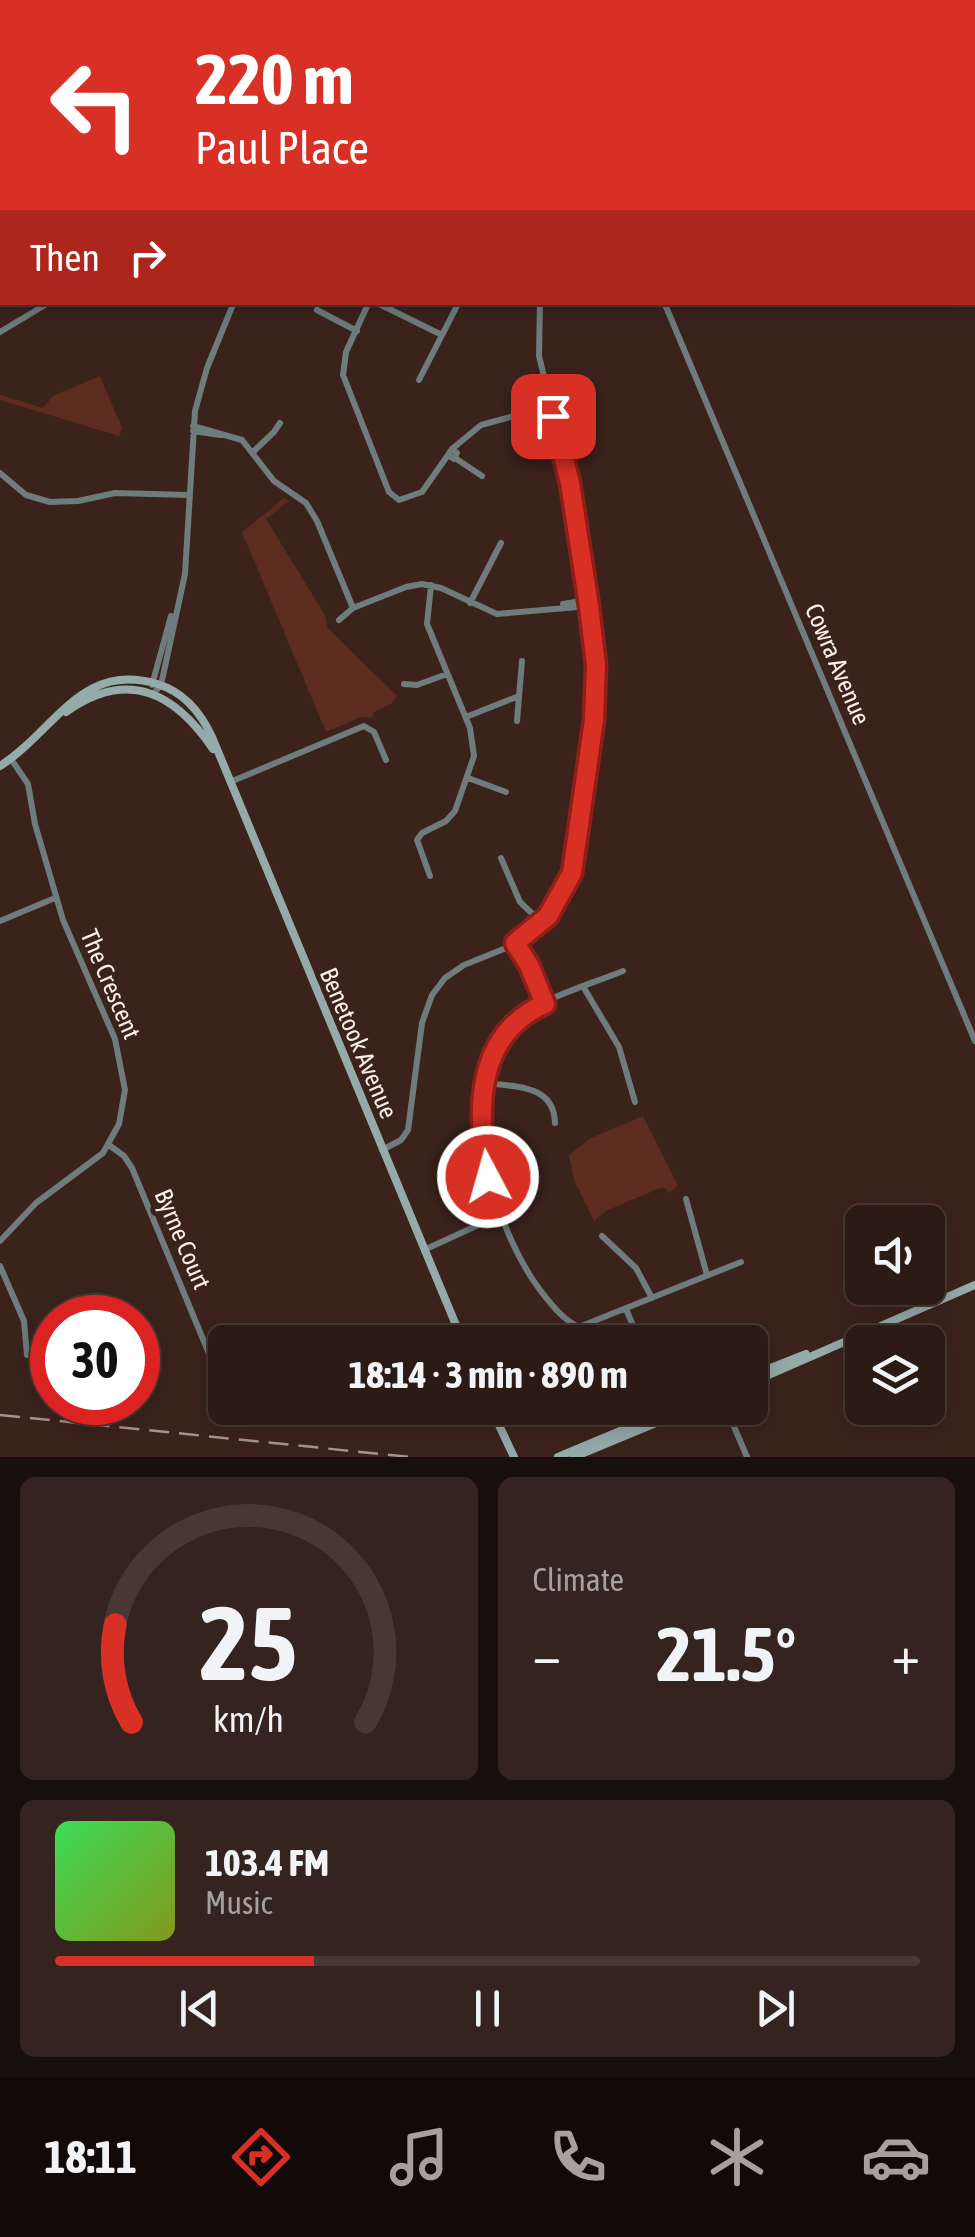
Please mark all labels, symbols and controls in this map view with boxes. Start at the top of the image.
text: 220 m [195,39,354,119]
icon: left [30,40,160,170]
text: Paul Place [195,122,369,174]
icon: right [120,230,175,285]
text: Then [30,236,100,279]
pin [511,374,596,459]
icon: arrive [526,389,581,444]
street label: Cowra Avenue [800,599,876,729]
street label: The Crescent [75,925,147,1043]
street label: Benetook Avenue [315,964,403,1122]
position arrow [436,1125,540,1229]
street label: Byrne Court [149,1185,217,1293]
map controls [845,1205,945,1425]
button: sound [845,1205,945,1305]
speed limit sign: 30 [30,1295,160,1425]
button: layers [845,1325,945,1425]
text: 18:14 · 3 min · 890 m [348,1353,628,1396]
text: Climate [533,1561,624,1598]
text: 25 [200,1583,298,1702]
text: 21.5° [656,1611,796,1697]
text: − [533,1623,561,1686]
text: + [891,1623,920,1686]
text: km/h [213,1699,284,1740]
text: 103.4 FM [205,1841,329,1884]
text: Music [205,1884,272,1921]
icon: previous [172,1981,227,2036]
icon: pause [460,1981,515,2036]
icon: next [748,1981,803,2036]
icon: directions [226,2122,296,2192]
icon: music [384,2122,454,2192]
icon: phone [543,2122,613,2192]
icon: climate [702,2122,772,2192]
icon: car [861,2122,931,2192]
text: 18:11 [44,2131,137,2183]

